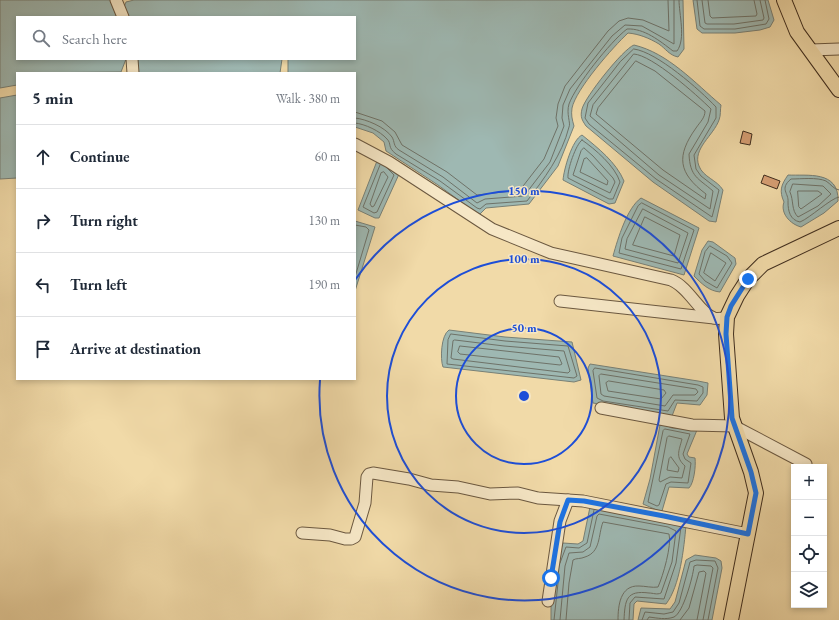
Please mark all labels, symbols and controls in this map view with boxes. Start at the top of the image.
search box [16,16,356,60]
icon: search [30,27,52,49]
text: Search here [62,29,127,48]
text: 5 min [32,87,73,109]
text: Walk · 380 m [276,90,340,107]
icon: ahead [32,146,54,168]
text: Continue [70,147,130,166]
text: 60 m [315,148,340,165]
text: 150 m [508,183,540,199]
icon: right [32,210,54,232]
text: Turn right [70,211,138,230]
text: 130 m [309,212,340,229]
text: 100 m [508,251,540,267]
route end [739,270,757,288]
icon: left [32,274,54,296]
text: Turn left [70,275,127,294]
text: 190 m [309,276,340,293]
text: 50 m [511,320,537,336]
icon: arrive [32,338,54,360]
text: Arrive at destination [70,339,201,358]
centre of rings [517,389,531,403]
map controls [791,464,827,608]
button: + [791,464,827,500]
button: − [791,500,827,536]
button: locate [791,536,827,572]
route start [542,569,560,587]
button: layers [791,572,827,608]

